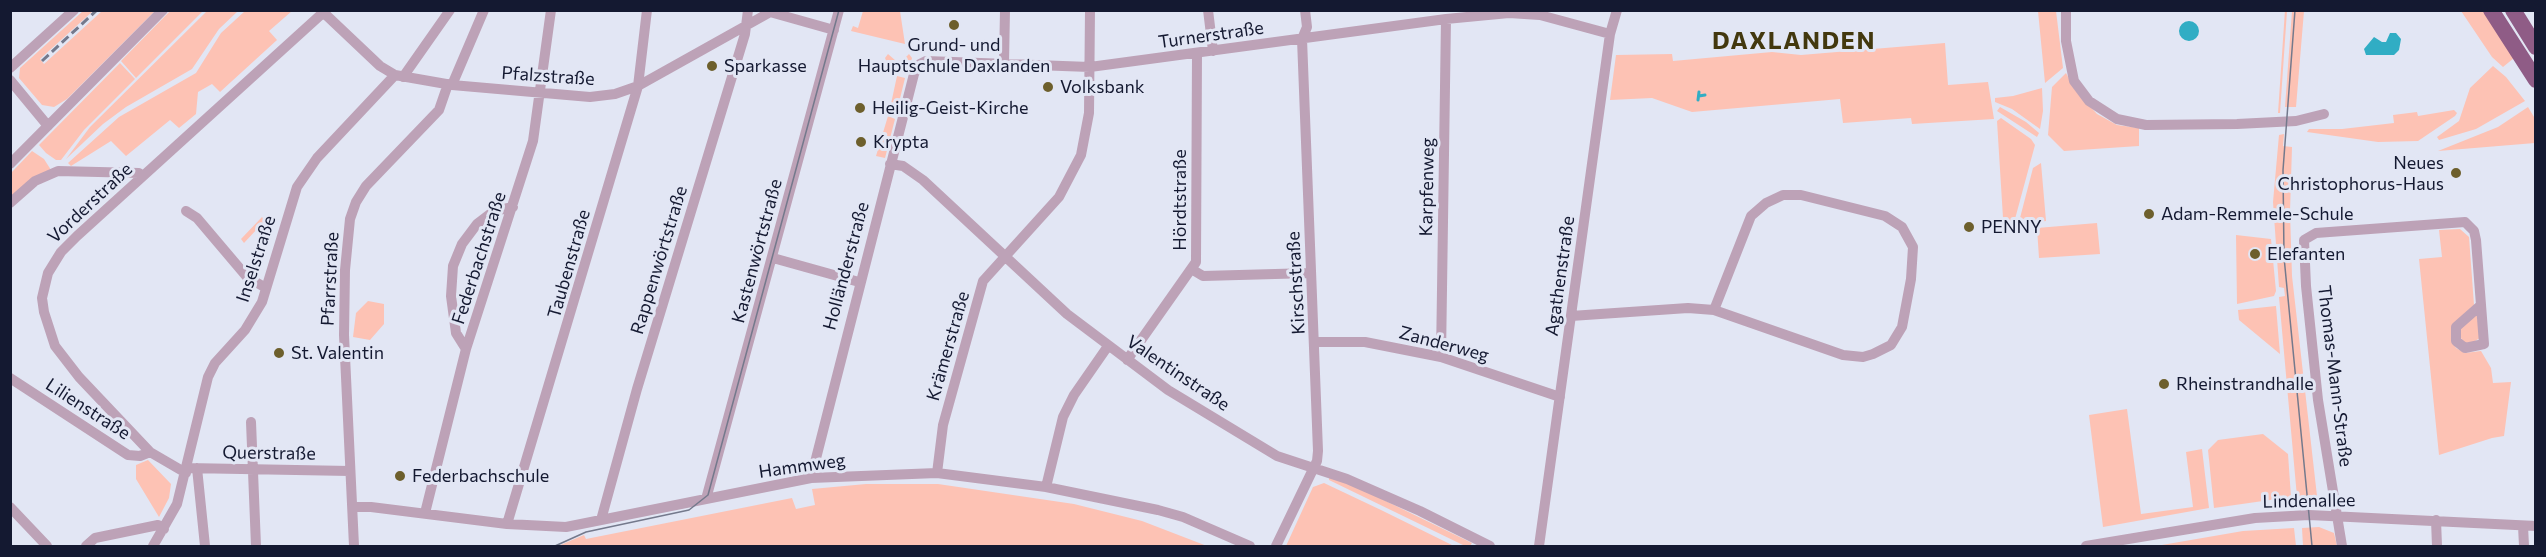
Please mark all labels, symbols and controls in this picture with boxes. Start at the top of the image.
street label: Turnerstraße [1157,17,1265,53]
marker: Grund- und Hauptschule Daxlanden [947,18,961,32]
district label: DAXLANDEN [1712,27,1876,55]
place label: Grund- und Hauptschule Daxlanden [858,34,1050,76]
place label: Sparkasse [724,55,807,77]
marker: Sparkasse [705,59,719,73]
street label: Pfalzstraße [501,62,595,90]
place label: Volksbank [1060,76,1145,98]
marker: Volksbank [1041,80,1055,94]
place label: Heilig-Geist-Kirche [872,97,1029,119]
marker: Heilig-Geist-Kirche [853,101,867,115]
place label: Krypta [873,131,929,153]
marker: Krypta [854,135,868,149]
street label: Karpfenweg [1415,137,1439,237]
street label: Hördtstraße [1169,149,1191,251]
place label: Neues Christophorus-Haus [2277,152,2444,195]
street label: Vorderstraße [43,158,137,248]
marker: Neues Christophorus-Haus [2449,166,2463,180]
street label: Kastenwörtstraße [727,177,787,325]
street label: Rappenwörtstraße [626,183,692,337]
street label: Federbachstraße [447,189,511,327]
street label: Holländerstraße [818,199,874,333]
place label: Adam-Remmele-Schule [2161,203,2354,225]
street label: Taubenstraße [543,207,595,321]
marker: Adam-Remmele-Schule [2142,207,2156,221]
street label: Inselstraße [232,213,280,305]
street label: Agathenstraße [1541,215,1579,337]
place label: PENNY [1981,216,2042,238]
marker: PENNY [1962,220,1976,234]
street label: Pfarrstraße [317,231,343,327]
street label: Kirschstraße [1283,231,1309,335]
place label: Elefanten [2267,243,2345,265]
marker: Elefanten [2248,247,2262,261]
street label: Thomas-Mann-Straße [2313,284,2357,468]
street label: Krämerstraße [922,289,974,403]
street label: Zanderweg [1397,322,1491,366]
street label: Valentinstraße [1122,331,1234,415]
place label: St. Valentin [291,342,384,364]
marker: St. Valentin [272,346,286,360]
place label: Rheinstrandhalle [2176,373,2314,395]
street label: Lilienstraße [42,374,134,444]
marker: Rheinstrandhalle [2157,377,2171,391]
street label: Querstraße [222,441,316,465]
street label: Hammweg [757,449,847,483]
place label: Federbachschule [412,465,549,487]
marker: Federbachschule [393,469,407,483]
street label: Lindenallee [2262,489,2356,513]

